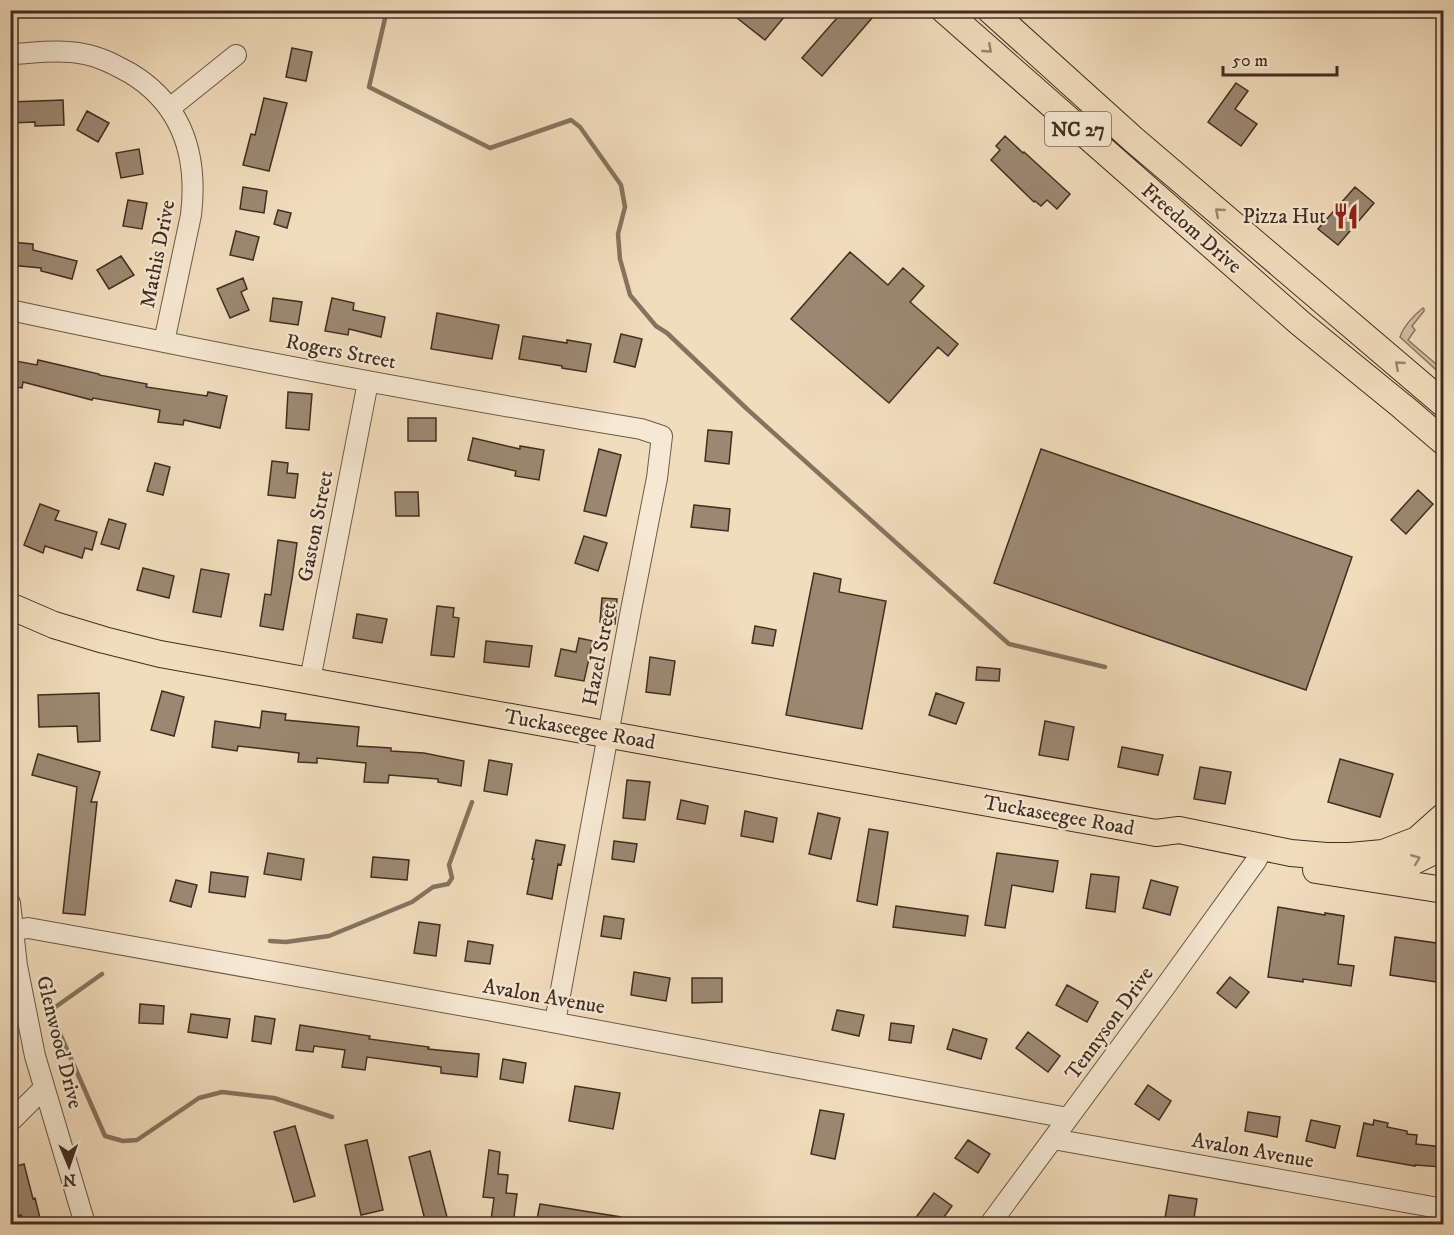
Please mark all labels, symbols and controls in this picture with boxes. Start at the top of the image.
scale bar [1223,39,1337,77]
one-way arrow [981,42,991,53]
text: 50 m [1232,50,1268,72]
road number: NC 27 [1045,112,1111,146]
street label: Freedom Drive [1136,178,1247,280]
street label: Mathis Drive [135,198,181,310]
restaurant icon: Pizza Hut [1331,201,1361,231]
place label: Pizza Hut [1243,204,1326,230]
one-way arrow [1215,208,1225,219]
street label: Rogers Street [283,329,399,375]
one-way arrow [1395,361,1406,372]
street label: Gaston Street [292,468,340,584]
street label: Hazel Street [577,600,623,708]
street label: Tuckaseegee Road [502,704,658,756]
street label: Tuckaseegee Road [981,790,1137,842]
one-way arrow [1409,854,1420,866]
street label: Tennyson Drive [1060,962,1160,1085]
street label: Glenwood Drive [30,973,88,1112]
street label: Avalon Avenue [481,973,607,1021]
street label: Avalon Avenue [1190,1127,1316,1175]
north arrow [39,1136,99,1196]
text: N [63,1170,76,1190]

